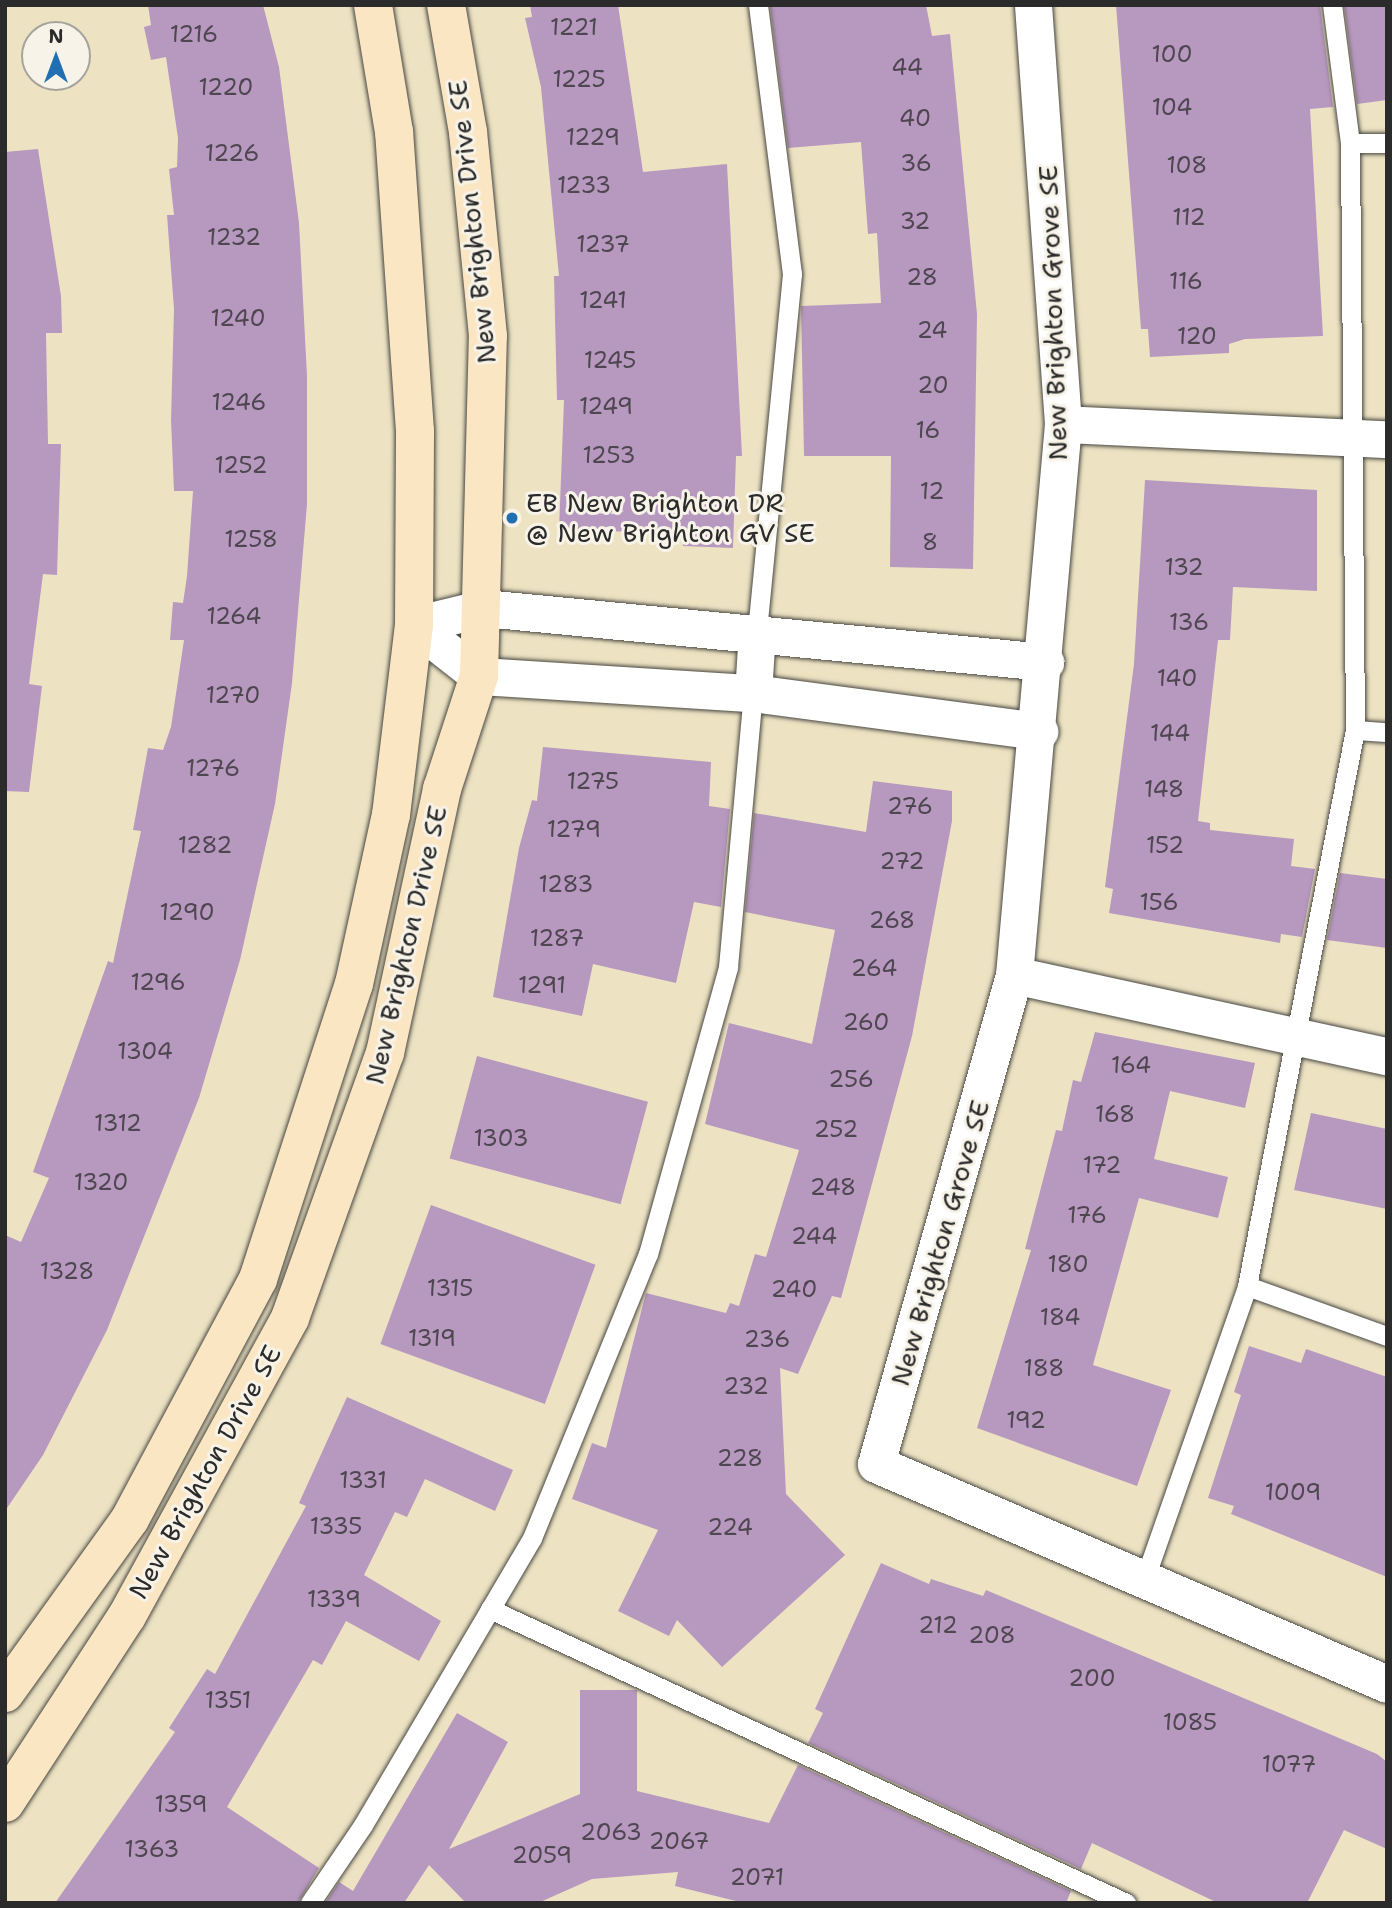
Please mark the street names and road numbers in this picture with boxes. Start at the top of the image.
street label: New Brighton Drive SE [442,79,502,365]
street label: New Brighton Grove SE [1032,165,1074,461]
street label: New Brighton Drive SE [359,803,453,1087]
street label: New Brighton Grove SE [884,1097,996,1389]
street label: New Brighton Drive SE [122,1340,288,1604]

